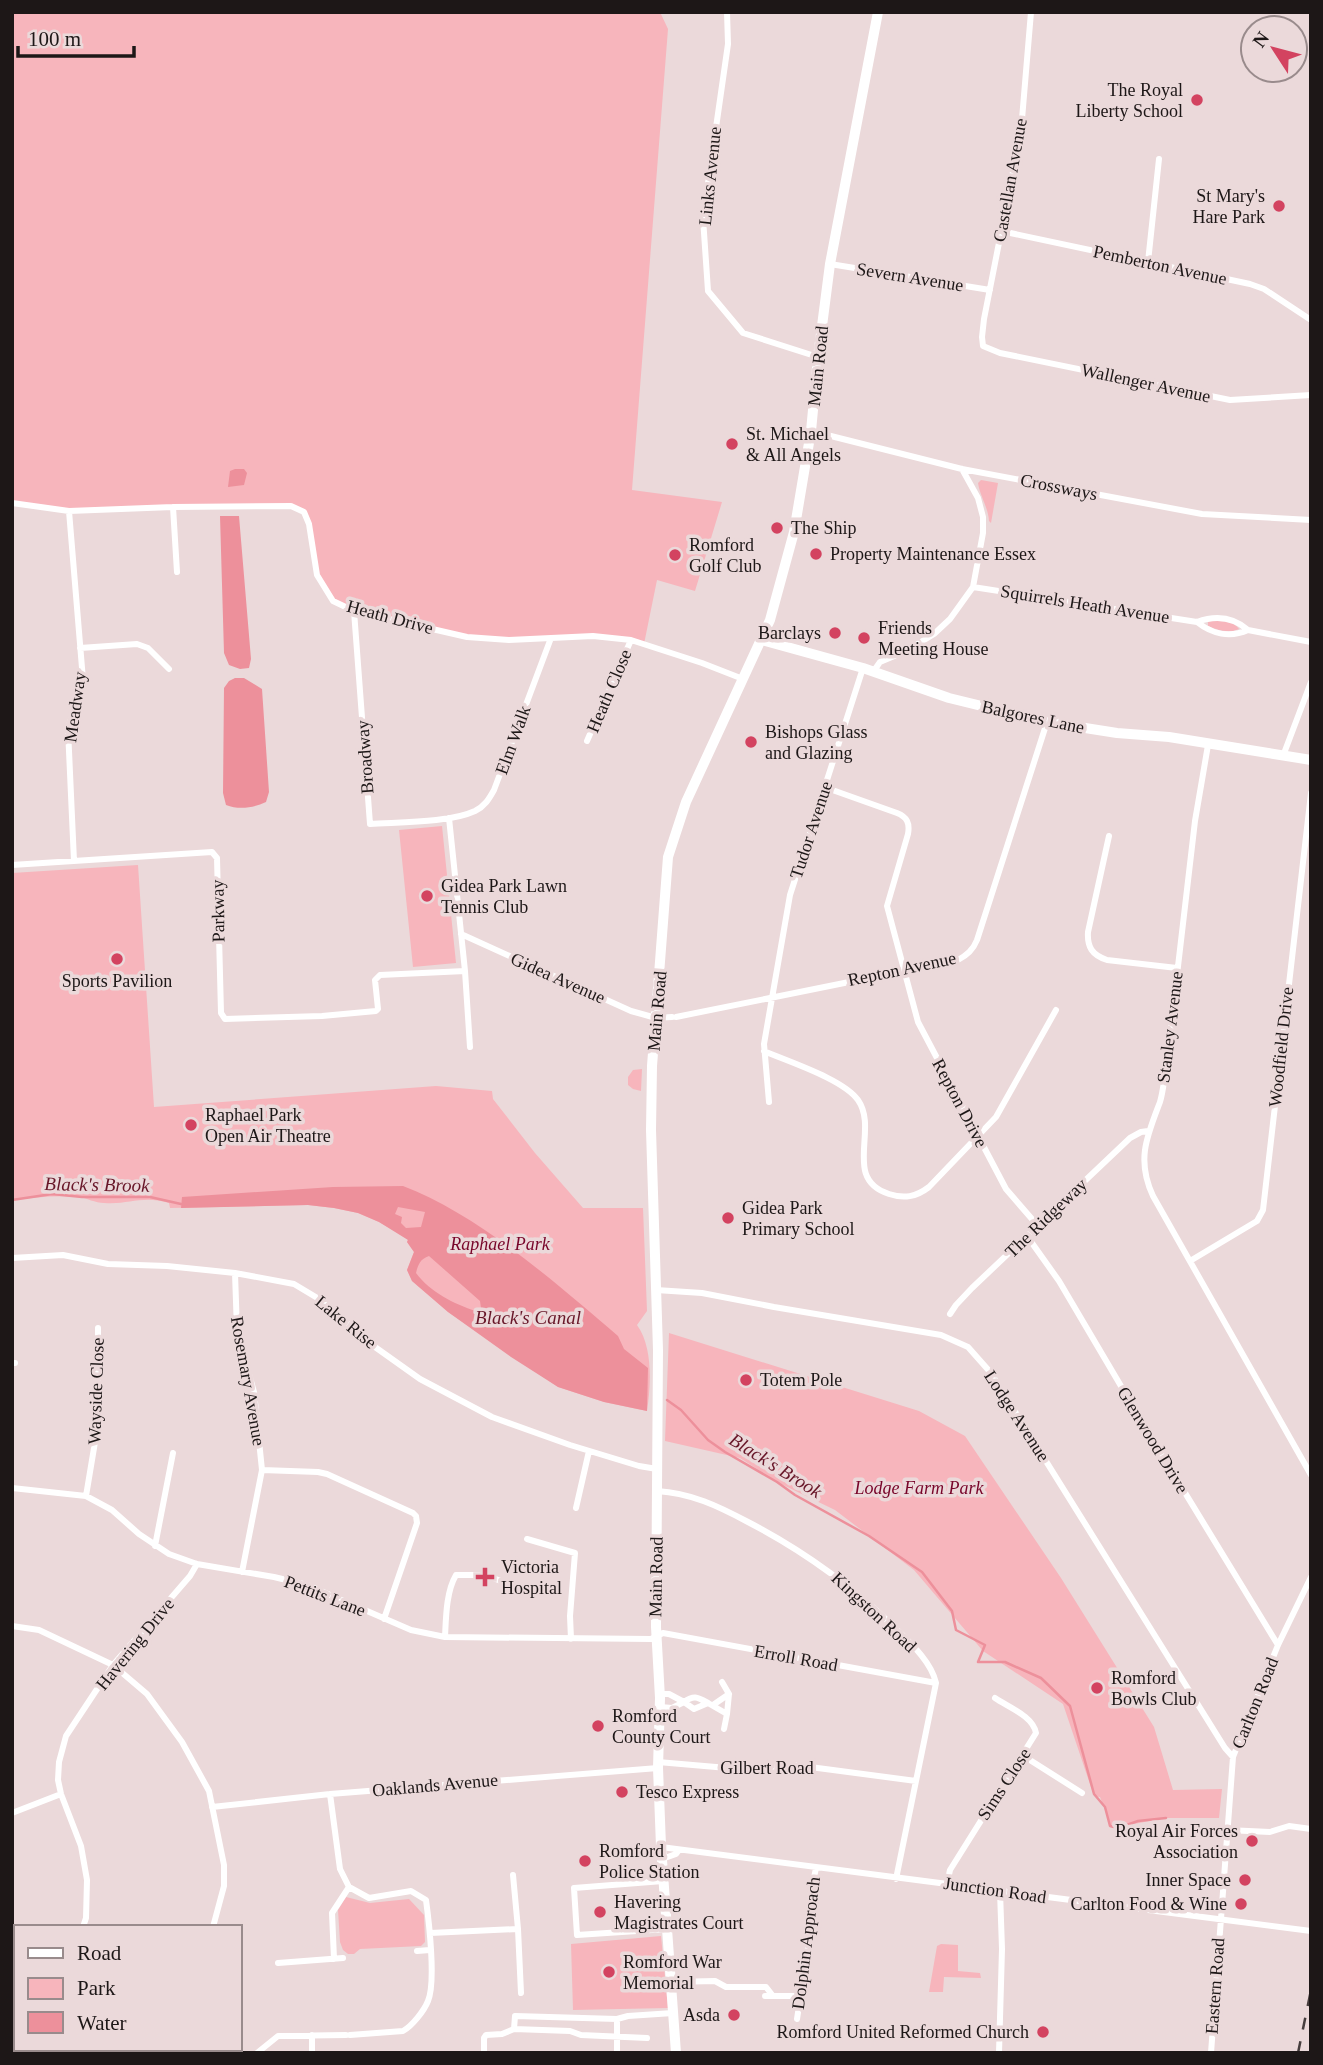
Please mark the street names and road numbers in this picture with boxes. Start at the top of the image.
street label: Castellan Avenue [989,117,1031,243]
street label: Links Avenue [695,126,725,226]
street label: Pemberton Avenue [1091,241,1229,289]
street label: Severn Avenue [855,259,965,295]
street label: Main Road [804,325,832,407]
street label: Wallenger Avenue [1080,360,1212,406]
street label: Crossways [1019,470,1099,504]
street label: Squirrels Heath Avenue [999,581,1171,627]
street label: Heath Drive [345,596,435,638]
street label: Heath Close [583,646,635,736]
street label: Meadway [60,670,90,744]
street label: Balgores Lane [980,696,1086,738]
street label: Elm Walk [491,703,535,777]
street label: Broadway [352,719,378,795]
street label: Tudor Avenue [786,779,836,881]
street label: Parkway [207,879,229,943]
street label: Gidea Avenue [508,948,608,1008]
street label: Repton Avenue [846,948,958,990]
street label: Main Road [644,970,670,1052]
street label: Stanley Avenue [1153,970,1187,1084]
street label: Woodfield Drive [1265,986,1297,1108]
street label: Repton Drive [928,1055,992,1151]
street label: The Ridgeway [1001,1174,1091,1262]
street label: Lake Rise [312,1291,380,1353]
street label: Rosemary Avenue [227,1315,269,1447]
street label: Wayside Close [84,1337,108,1445]
street label: Lodge Avenue [980,1367,1054,1465]
street label: Glenwood Drive [1113,1383,1193,1497]
street label: Main Road [645,1537,667,1617]
street label: Kingston Road [827,1568,921,1656]
street label: Pettits Lane [282,1571,368,1621]
street label: Havering Drive [92,1594,178,1694]
street label: Erroll Road [753,1641,839,1675]
street label: Carlton Road [1228,1655,1282,1751]
street label: Sims Close [973,1744,1035,1824]
street label: Gilbert Road [720,1758,814,1778]
street label: Oaklands Avenue [371,1770,499,1800]
street label: Junction Road [942,1873,1048,1907]
street label: Dolphin Approach [788,1876,824,2010]
street label: Eastern Road [1202,1937,1228,2035]

